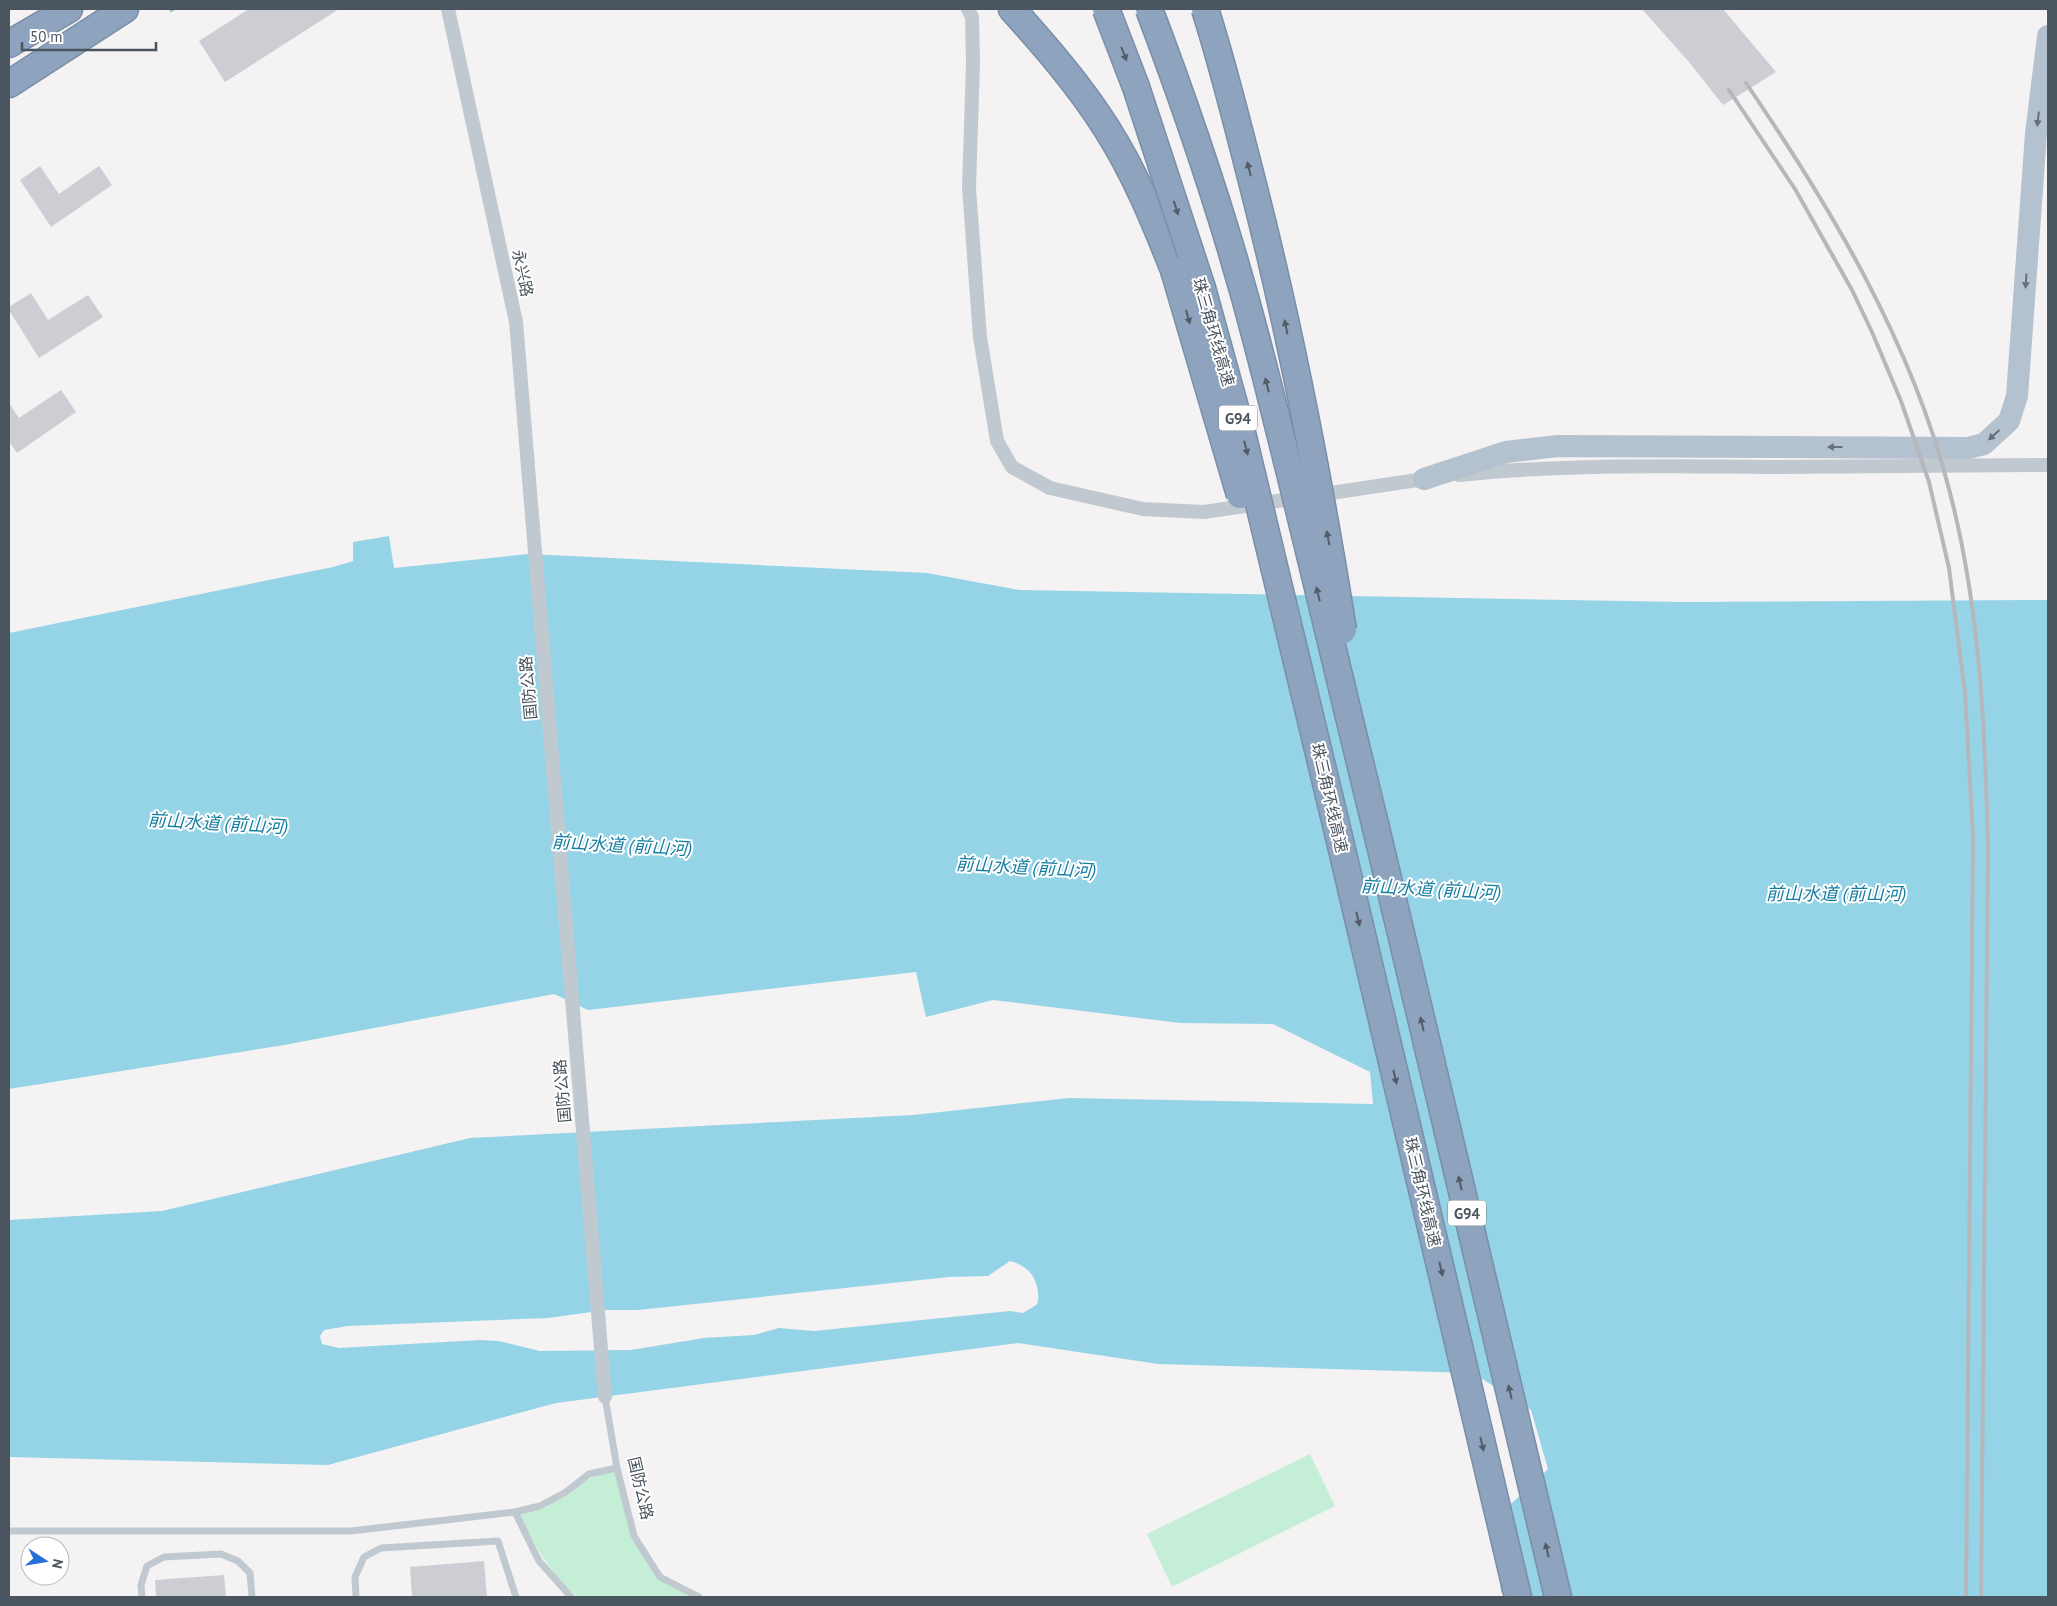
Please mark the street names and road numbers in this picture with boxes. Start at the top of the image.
street label: 永兴路 [508,247,538,299]
street label: 珠三角环线高速 [1189,275,1239,389]
road number: G94 [1219,406,1257,430]
street label: 国防公路 [515,655,541,721]
street label: 珠三角环线高速 [1308,741,1352,855]
street label: 国防公路 [549,1058,575,1124]
street label: 珠三角环线高速 [1401,1135,1445,1249]
road number: G94 [1448,1200,1486,1226]
street label: 国防公路 [624,1455,658,1521]

